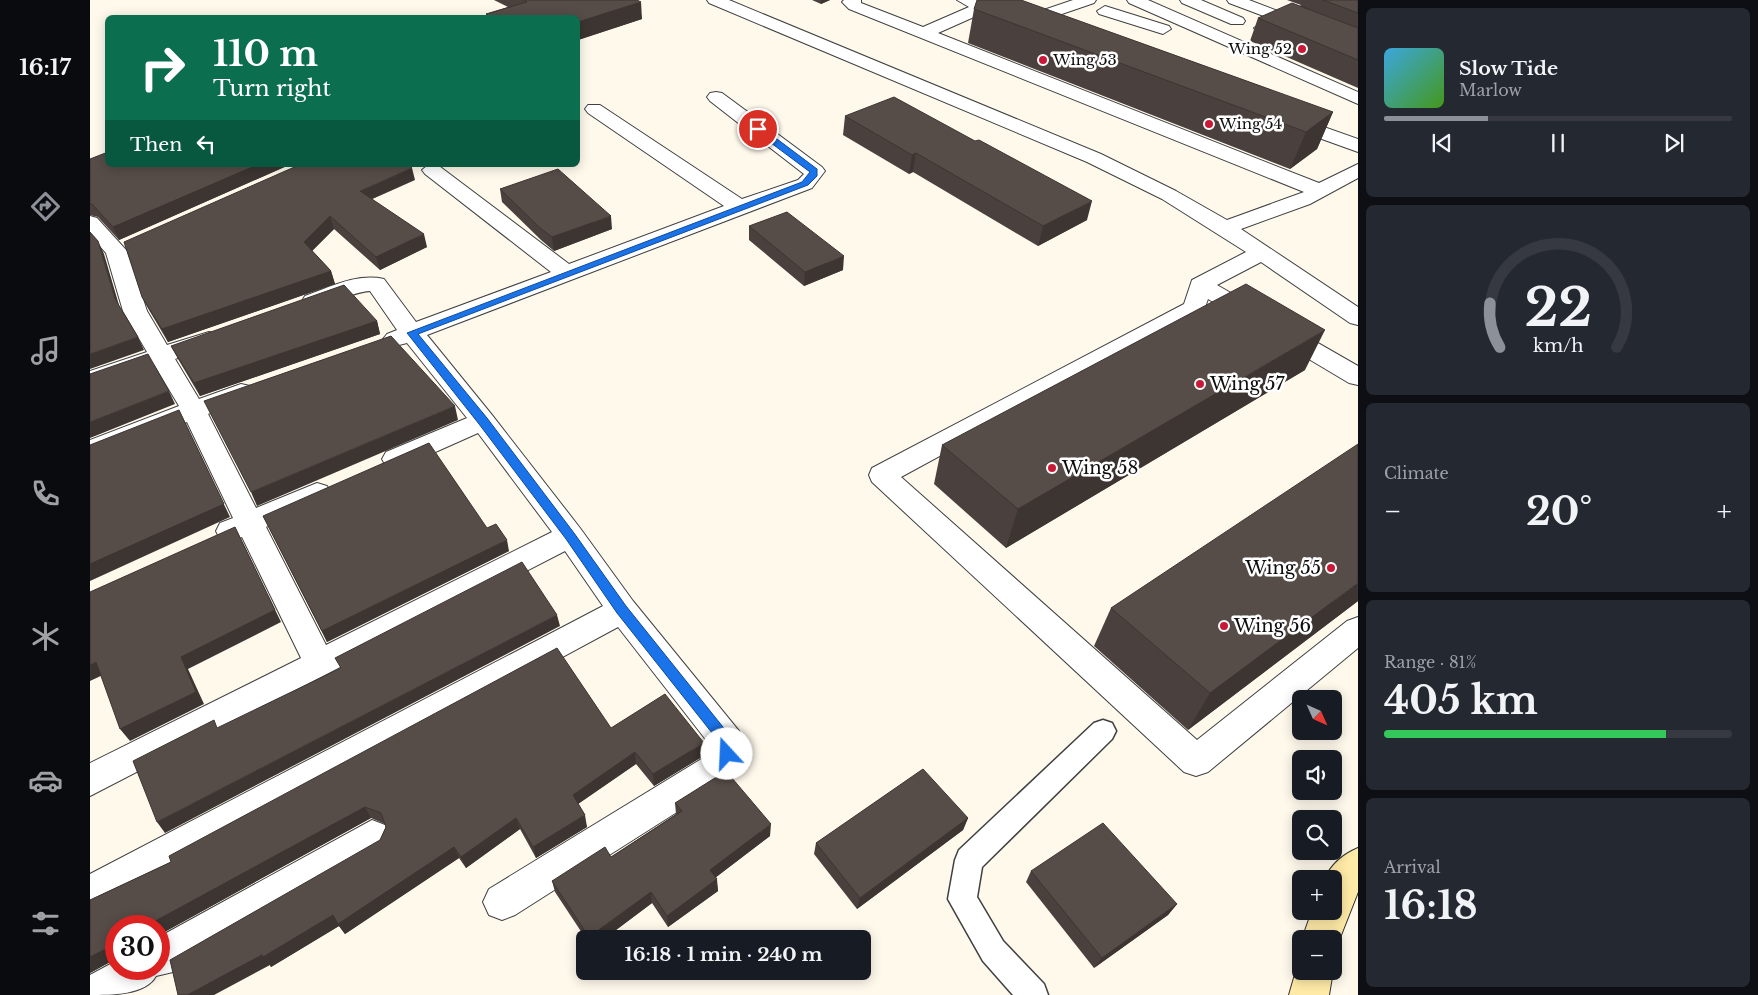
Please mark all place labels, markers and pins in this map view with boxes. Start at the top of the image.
place label: Wing 52 [1227,39,1292,58]
marker: Wing 52 [1296,43,1308,55]
place label: Wing 53 [1052,50,1117,69]
marker: Wing 53 [1037,54,1049,66]
pin [737,108,779,150]
place label: Wing 54 [1218,114,1282,133]
marker: Wing 54 [1203,118,1215,130]
place label: Wing 57 [1209,373,1286,395]
marker: Wing 57 [1194,378,1206,390]
place label: Wing 58 [1061,457,1138,479]
marker: Wing 58 [1046,462,1058,474]
place label: Wing 55 [1244,557,1321,579]
marker: Wing 55 [1325,562,1337,574]
place label: Wing 56 [1233,615,1311,637]
marker: Wing 56 [1218,620,1230,632]

